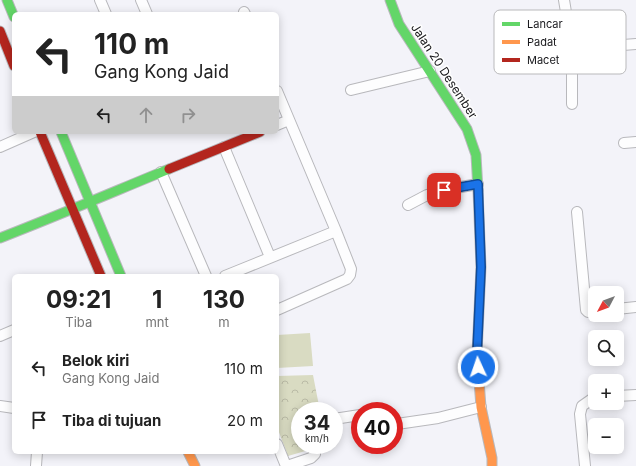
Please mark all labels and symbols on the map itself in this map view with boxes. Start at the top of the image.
legend [494,10,626,74]
text: Lancar [527,17,563,31]
street label: Jalan 20 Desember [408,20,481,121]
text: Padat [527,35,557,49]
text: Macet [527,53,560,67]
pin [427,173,461,207]
north arrow [588,286,624,322]
position arrow [457,346,499,388]
speed limit sign: 40 [351,402,403,454]

